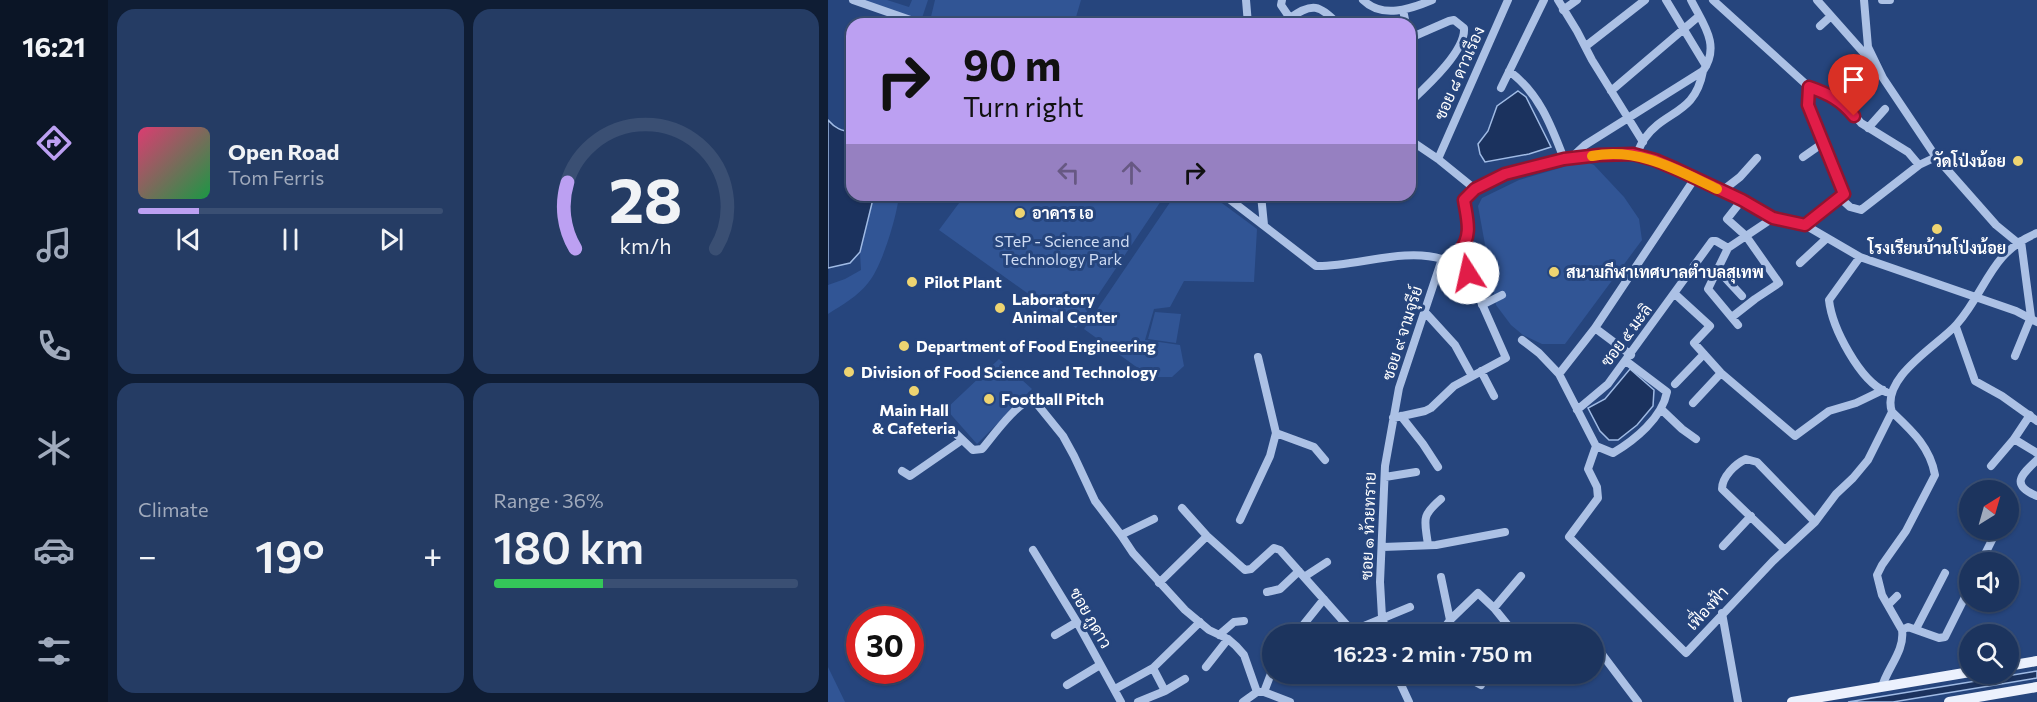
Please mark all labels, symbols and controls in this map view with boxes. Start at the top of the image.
street label: ซอย ๘ ดาวเรือง [1430,23,1488,122]
text: 16:21 [22,30,86,63]
text: 90 m [963,38,1062,90]
icon: right [864,42,942,120]
pin [1828,54,1879,116]
icon: arrive [1837,63,1870,96]
text: Turn right [963,90,1083,123]
icon: directions [33,122,75,164]
text: Open Road [228,138,339,165]
place label: วัดโป่งน้อย [1933,150,2006,170]
marker: วัดโป่งน้อย [2011,154,2025,168]
icon: left [1052,156,1085,189]
icon: ahead [1115,156,1148,189]
icon: right [1178,156,1211,189]
text: 28 [609,160,683,236]
text: Tom Ferris [228,165,324,189]
place label: อาคาร เอ [1032,203,1094,222]
marker: อาคาร เอ [1013,206,1027,220]
marker: โรงเรียนบ้านโป่งน้อย [1930,222,1944,236]
icon: previous [172,223,205,256]
icon: pause [274,223,307,256]
icon: next [375,223,408,256]
icon: music [33,224,75,266]
park label: STeP - Science and Technology Park [995,231,1129,268]
text: km/h [620,232,672,258]
place label: โรงเรียนบ้านโป่งน้อย [1867,237,2006,257]
position arrow [1436,241,1500,305]
place label: สนามกีฬาเทศบาลตำบลสุเทพ [1566,262,1764,284]
marker: สนามกีฬาเทศบาลตำบลสุเทพ [1547,265,1561,279]
place label: Pilot Plant [924,272,1002,291]
marker: Pilot Plant [905,275,919,289]
street label: ซอย ๙ จามจุรีย์ [1375,283,1429,383]
place label: Laboratory Animal Center [1012,289,1118,326]
street label: ซอย ๕ มะลิ [1596,300,1655,370]
marker: Laboratory Animal Center [993,301,1007,315]
icon: phone [33,325,75,367]
place label: Department of Food Engineering [916,336,1156,355]
marker: Department of Food Engineering [897,339,911,353]
place label: Division of Food Science and Technology [861,362,1158,381]
marker: Division of Food Science and Technology [842,365,856,379]
marker: Main Hall & Cafeteria [907,384,921,398]
place label: Football Pitch [1001,389,1104,408]
marker: Football Pitch [982,392,996,406]
place label: Main Hall & Cafeteria [872,400,956,437]
icon: climate [33,427,75,469]
street label: ซอย ๑ ห้วยทราย [1356,472,1379,580]
north arrow [1959,480,2019,540]
map controls [1959,480,2019,684]
text: Range · 36% [494,488,604,512]
text: Climate [138,497,208,521]
text: 180 km [494,518,644,573]
text: 19° [255,527,325,582]
icon: car [33,529,75,571]
text: − [138,534,157,575]
text: + [423,534,443,575]
button: sound [1959,552,2019,612]
street label: เฟื่องฟ้า [1679,579,1731,633]
street label: ซอย ภูดาว [1064,584,1116,653]
speed limit sign: 30 [846,606,924,684]
button: search [1959,624,2019,684]
icon: filters [33,630,75,672]
text: 16:23 · 2 min · 750 m [1333,640,1533,667]

